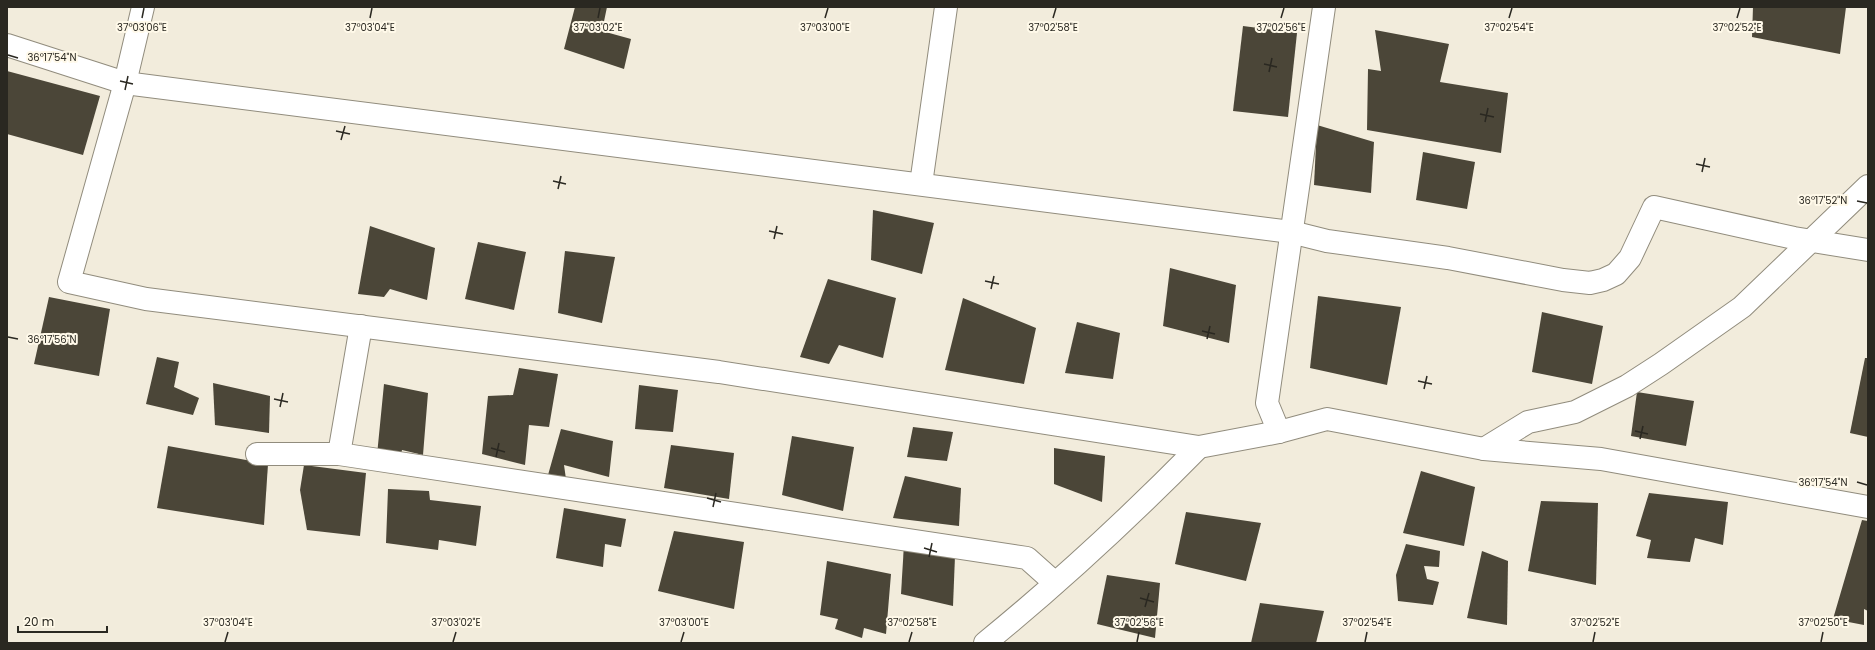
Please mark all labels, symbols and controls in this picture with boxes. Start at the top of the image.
text: 37°03'06"E [117,20,167,35]
text: 37°03'04"E [345,20,395,35]
text: 37°03'02"E [573,20,623,35]
text: 37°03'00"E [800,20,850,35]
text: 37°02'58"E [1028,20,1078,35]
text: 37°02'56"E [1256,20,1306,35]
text: 37°02'54"E [1484,20,1534,35]
text: 37°02'52"E [1712,20,1762,35]
text: 36°17'54"N [27,50,77,65]
text: 36°17'52"N [1799,193,1847,208]
text: 36°17'56"N [27,332,77,347]
text: 36°17'54"N [1798,475,1848,490]
scale bar [18,608,107,634]
text: 20 m [24,613,54,630]
text: 37°03'04"E [203,615,253,630]
text: 37°03'02"E [431,615,481,630]
text: 37°03'00"E [659,615,709,630]
text: 37°02'58"E [887,615,937,630]
text: 37°02'56"E [1114,615,1164,630]
text: 37°02'54"E [1342,615,1392,630]
text: 37°02'52"E [1570,615,1620,630]
text: 37°02'50"E [1798,615,1848,630]

